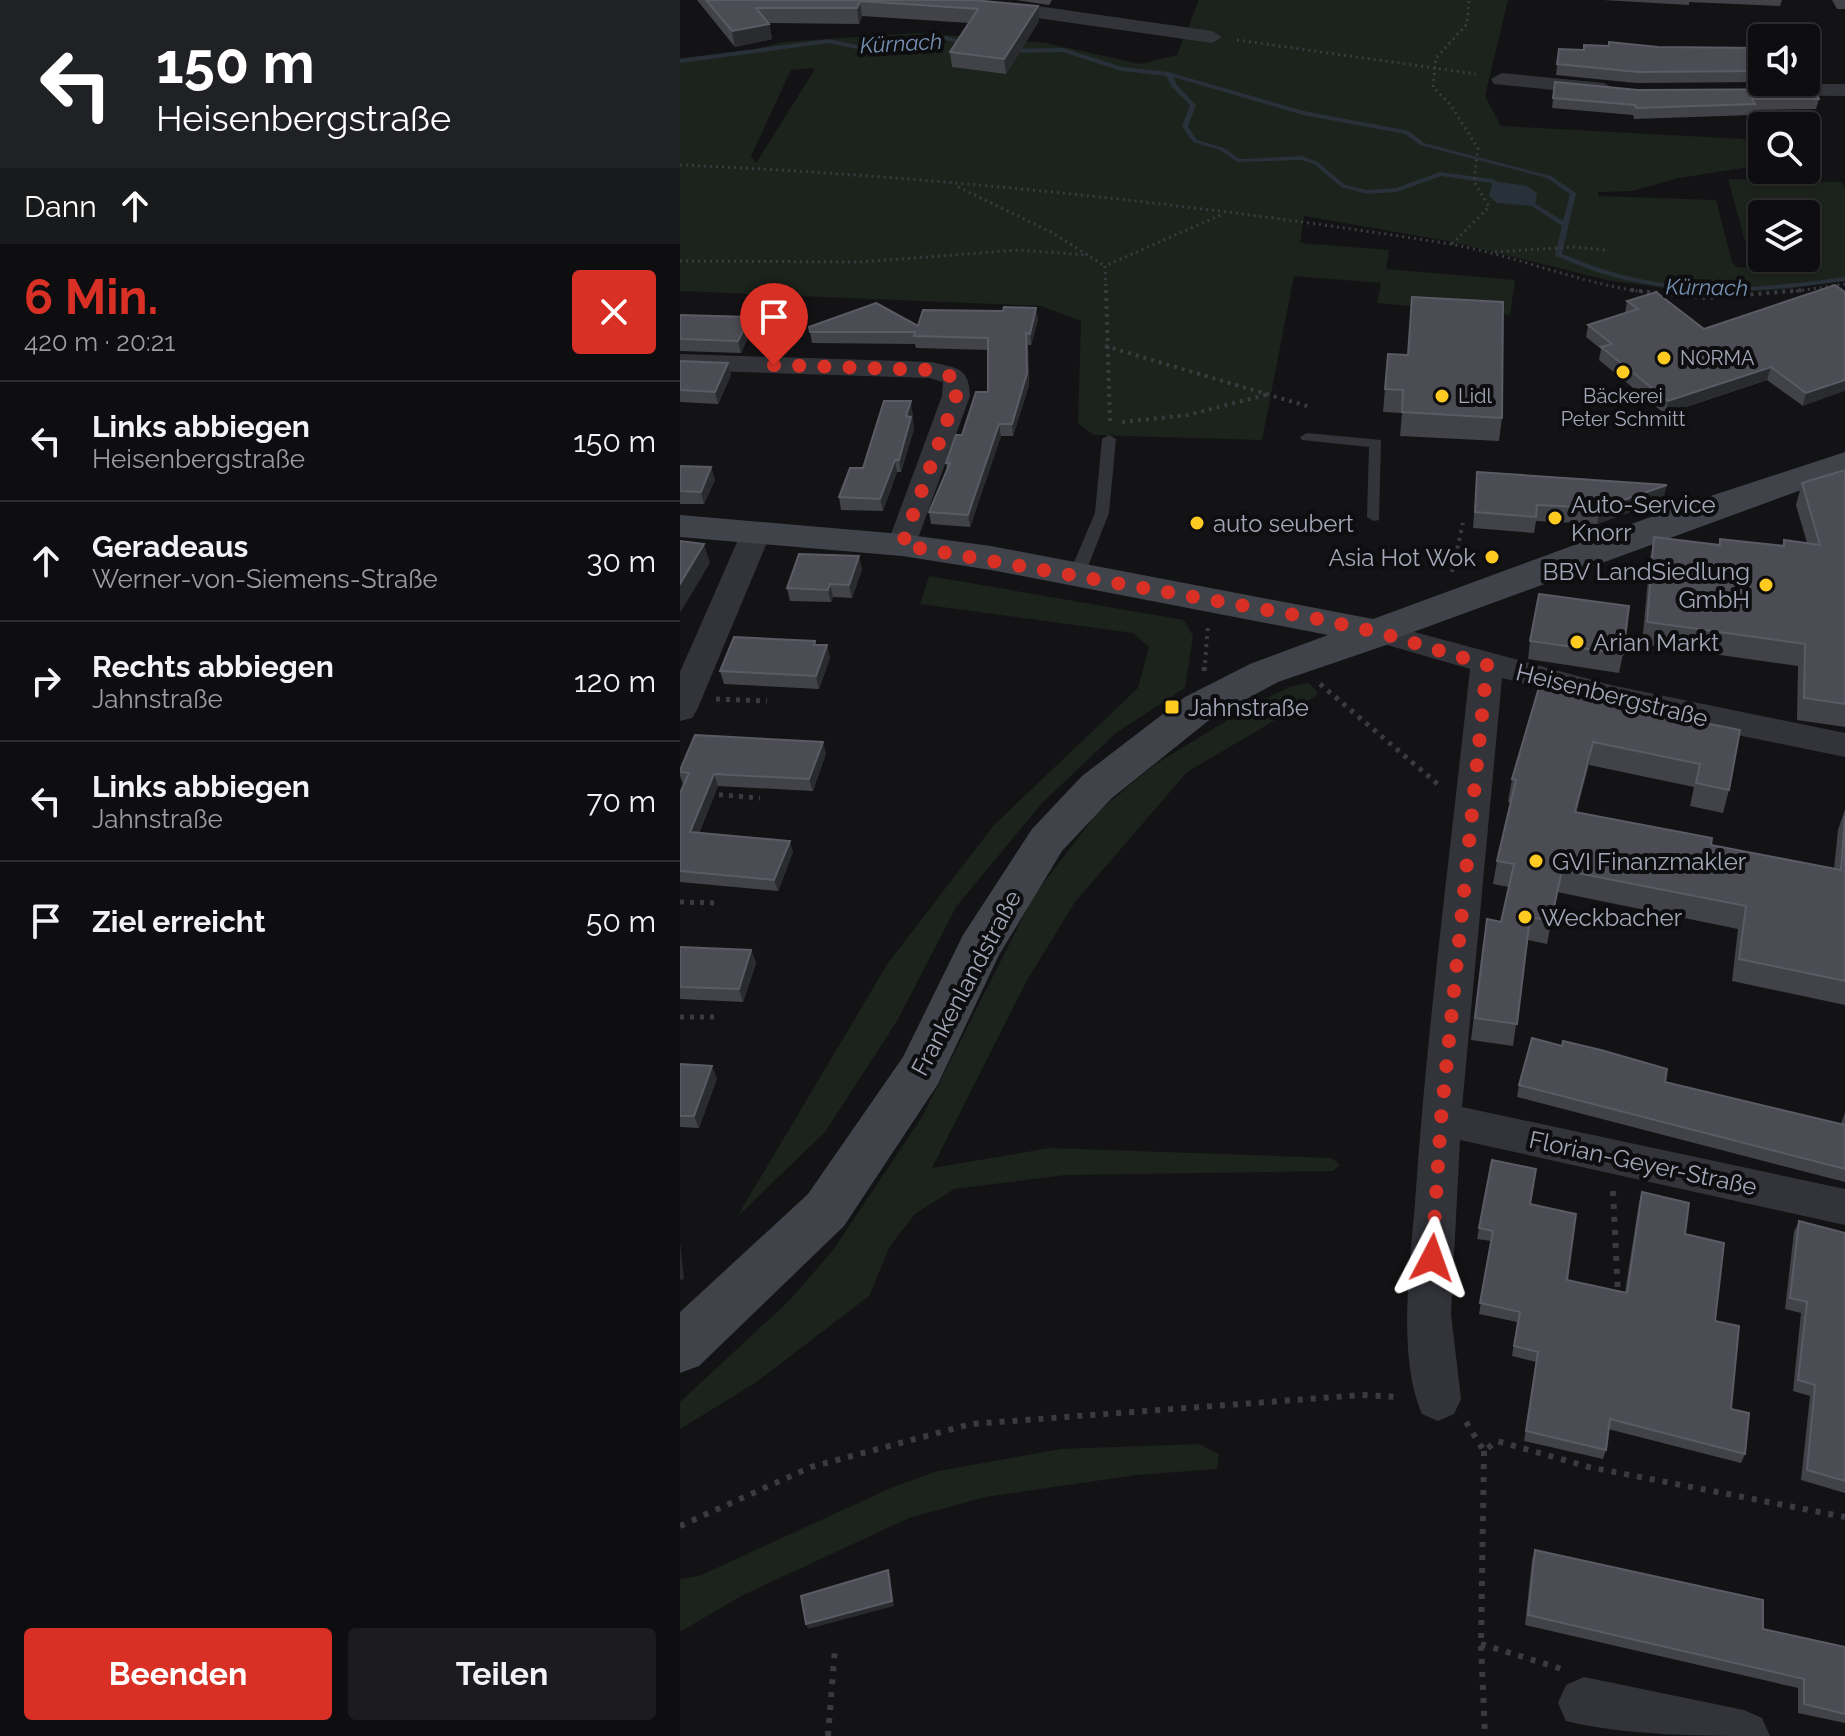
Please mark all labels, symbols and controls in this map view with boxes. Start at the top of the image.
map controls [1748,24,1820,272]
button: sound [1748,24,1820,96]
water label: Kürnach [859,28,943,58]
text: 150 m [156,30,315,96]
icon: left [24,32,128,136]
text: Heisenbergstraße [156,97,451,139]
button: search [1748,112,1820,184]
icon: ahead [113,184,157,228]
text: Dann [24,189,97,224]
button: layers [1748,200,1820,272]
text: 6 Min. [24,269,158,325]
button: close [572,270,656,354]
water label: Kürnach [1665,273,1749,301]
pin [740,283,808,365]
icon: arrive [752,295,796,339]
text: 420 m · 20:21 [24,327,175,357]
place label: NORMA [1680,346,1755,370]
marker: NORMA [1655,349,1673,367]
marker: Bäckerei Peter Schmitt [1614,363,1632,381]
place label: Lidl [1458,384,1492,408]
place label: Bäckerei Peter Schmitt [1561,384,1686,431]
marker: Lidl [1433,387,1451,405]
text: Links abbiegen [92,409,310,444]
icon: left [24,419,68,463]
text: 150 m [573,424,656,459]
text: Heisenbergstraße [92,444,305,474]
place label: Auto-Service Knorr [1571,490,1716,547]
place label: auto seubert [1213,509,1354,538]
marker: Auto-Service Knorr [1546,509,1564,527]
marker: auto seubert [1188,514,1206,532]
text: Geradeaus [92,529,248,564]
icon: ahead [24,539,68,583]
place label: Asia Hot Wok [1328,543,1476,572]
text: 30 m [586,544,656,579]
marker: Asia Hot Wok [1483,548,1501,566]
place label: BBV LandSiedlung GmbH [1543,557,1750,614]
text: Werner-von-Siemens-Straße [92,564,438,594]
marker: BBV LandSiedlung GmbH [1757,576,1775,594]
place label: Arian Markt [1593,628,1719,657]
marker: Arian Markt [1568,633,1586,651]
text: Rechts abbiegen [92,649,334,684]
street label: Heisenbergstraße [1513,657,1711,733]
icon: right [24,659,68,703]
text: 120 m [574,664,656,699]
text: Jahnstraße [92,684,223,714]
place label: Jahnstraße [1188,693,1309,722]
marker: Jahnstraße [1163,698,1181,716]
text: Links abbiegen [92,769,310,804]
icon: left [24,779,68,823]
text: 70 m [586,784,656,819]
text: Jahnstraße [92,804,223,834]
place label: GVI Finanzmakler [1552,847,1747,876]
marker: GVI Finanzmakler [1527,852,1545,870]
street label: Frankenlandstraße [905,885,1027,1081]
icon: arrive [24,899,68,943]
place label: Weckbacher [1541,903,1683,932]
text: Ziel erreicht [92,904,265,939]
text: 50 m [586,904,656,939]
marker: Weckbacher [1516,908,1534,926]
street label: Florian-Geyer-Straße [1526,1125,1760,1201]
position arrow [1390,1216,1474,1300]
button: Beenden [24,1628,332,1720]
button: Teilen [348,1628,656,1720]

